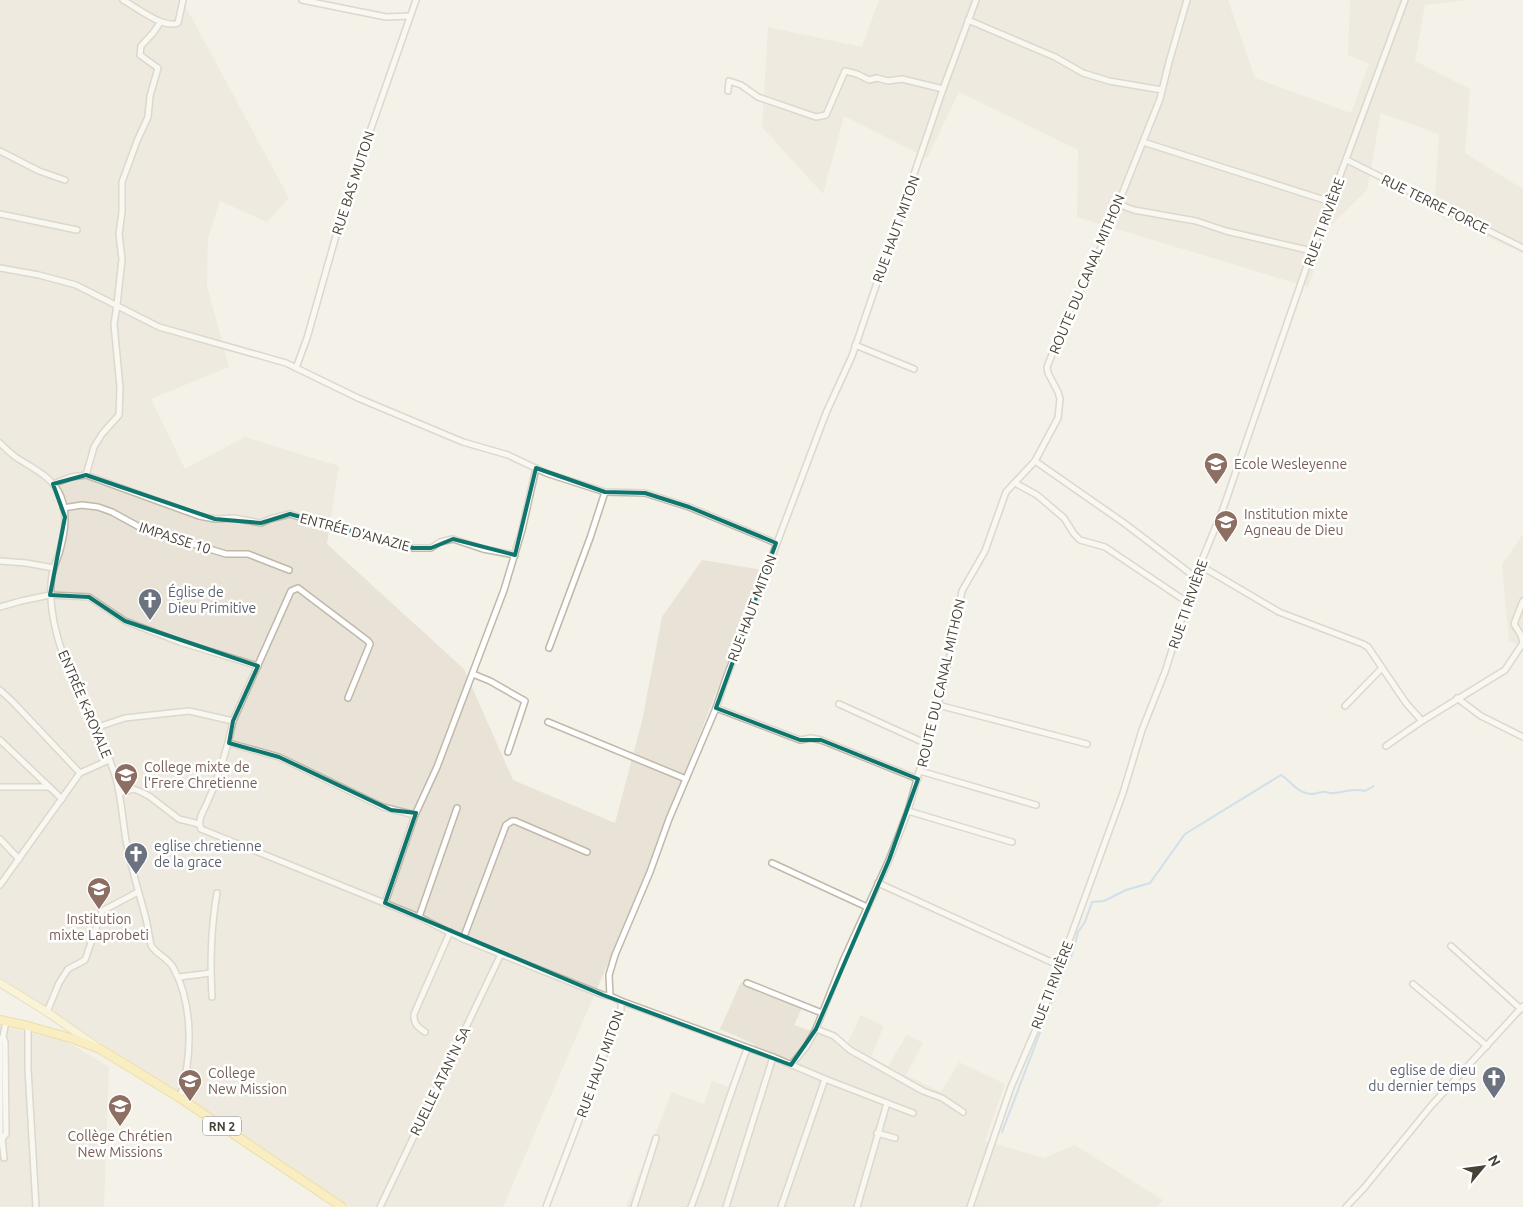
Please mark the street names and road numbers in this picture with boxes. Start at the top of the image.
street label: RUE BAS MUTON [329,129,377,237]
street label: RUE TERRE FORCE [1379,171,1491,237]
street label: RUE HAUT MITON [869,173,923,285]
street label: RUE TI RIVIÈRE [1300,175,1347,269]
street label: ROUTE DU CANAL MITHON [1046,192,1128,356]
street label: ENTRÉE D'ANAZIE [298,509,412,554]
street label: IMPASSE 10 [137,519,213,557]
street label: RUE HAUT MITON [724,552,780,664]
street label: RUE TI RIVIÈRE [1164,557,1211,651]
street label: ROUTE DU CANAL MITHON [914,597,968,769]
street label: ENTRÉE K-ROYALE [55,647,116,760]
street label: RUE TI RIVIÈRE [1027,938,1076,1031]
street label: RUE HAUT MITON [573,1008,627,1120]
street label: RUELLE ATAN'N SA [407,1024,473,1138]
road number: RN 2 [203,1116,241,1136]

